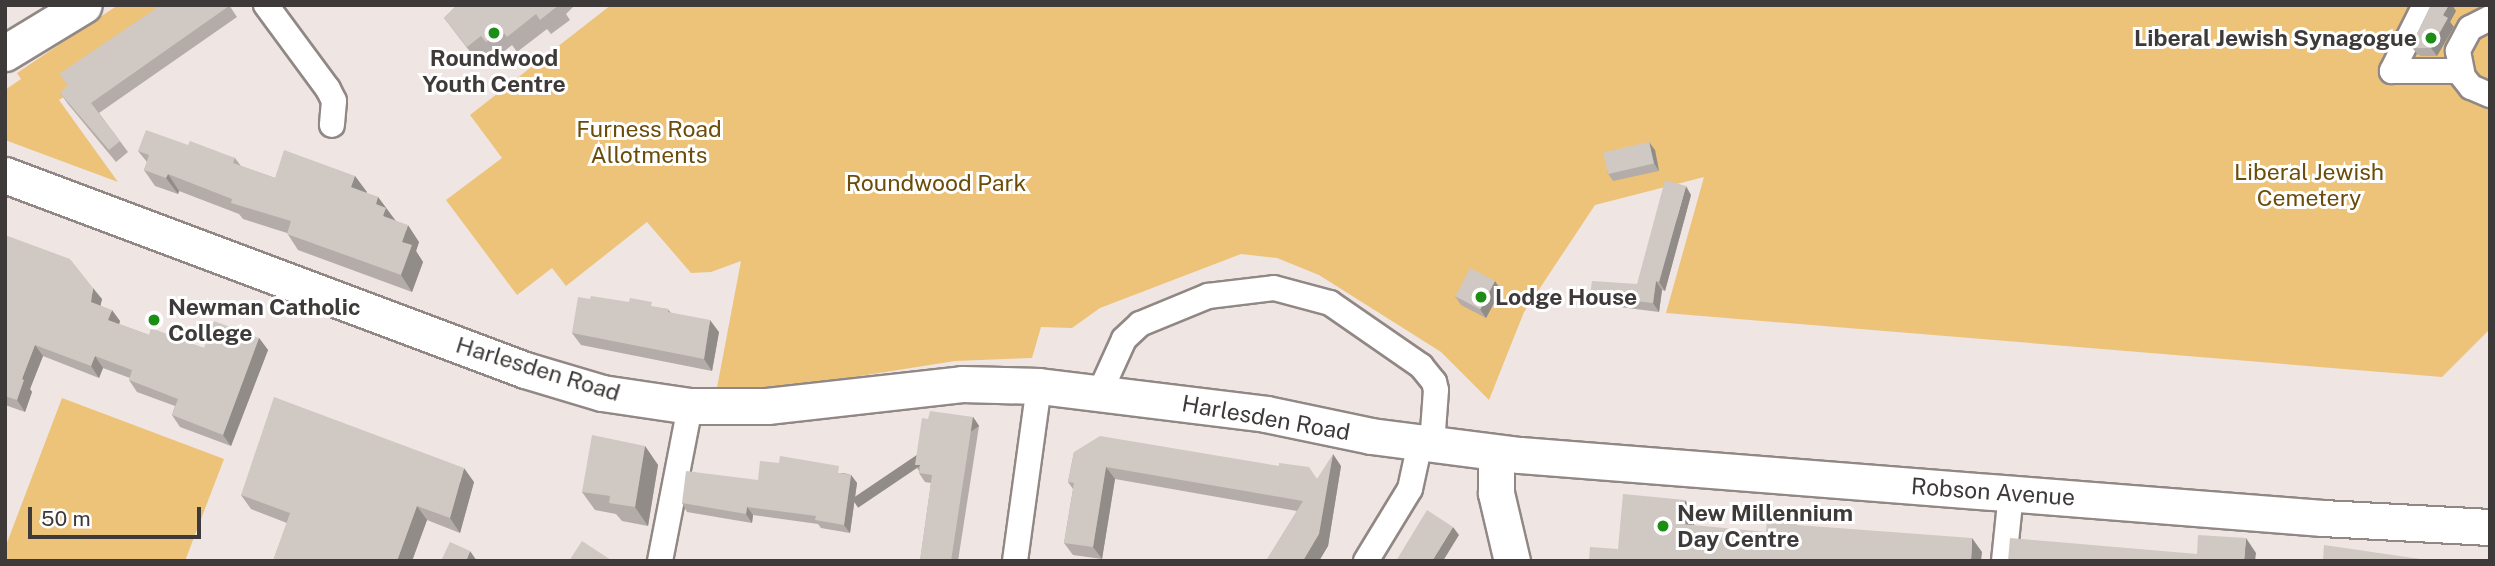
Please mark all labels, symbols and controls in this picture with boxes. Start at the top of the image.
place label: Liberal Jewish Synagogue [2134,24,2417,52]
marker: Roundwood Youth Centre [486,25,502,41]
marker: Liberal Jewish Synagogue [2423,30,2439,46]
place label: Roundwood Youth Centre [422,44,566,98]
park label: Furness Road Allotments [576,115,722,169]
park label: Liberal Jewish Cemetery [2234,158,2384,212]
park label: Roundwood Park [846,169,1026,197]
place label: Lodge House [1495,283,1637,311]
marker: Lodge House [1473,289,1489,305]
place label: Newman Catholic College [168,293,361,347]
marker: Newman Catholic College [146,312,162,328]
street label: Harlesden Road [453,331,623,407]
street label: Harlesden Road [1180,390,1352,446]
street label: Robson Avenue [1910,473,2076,511]
scale bar [32,492,205,536]
place label: New Millennium Day Centre [1677,499,1853,553]
text: 50 m [41,506,91,531]
marker: New Millennium Day Centre [1655,518,1671,534]

